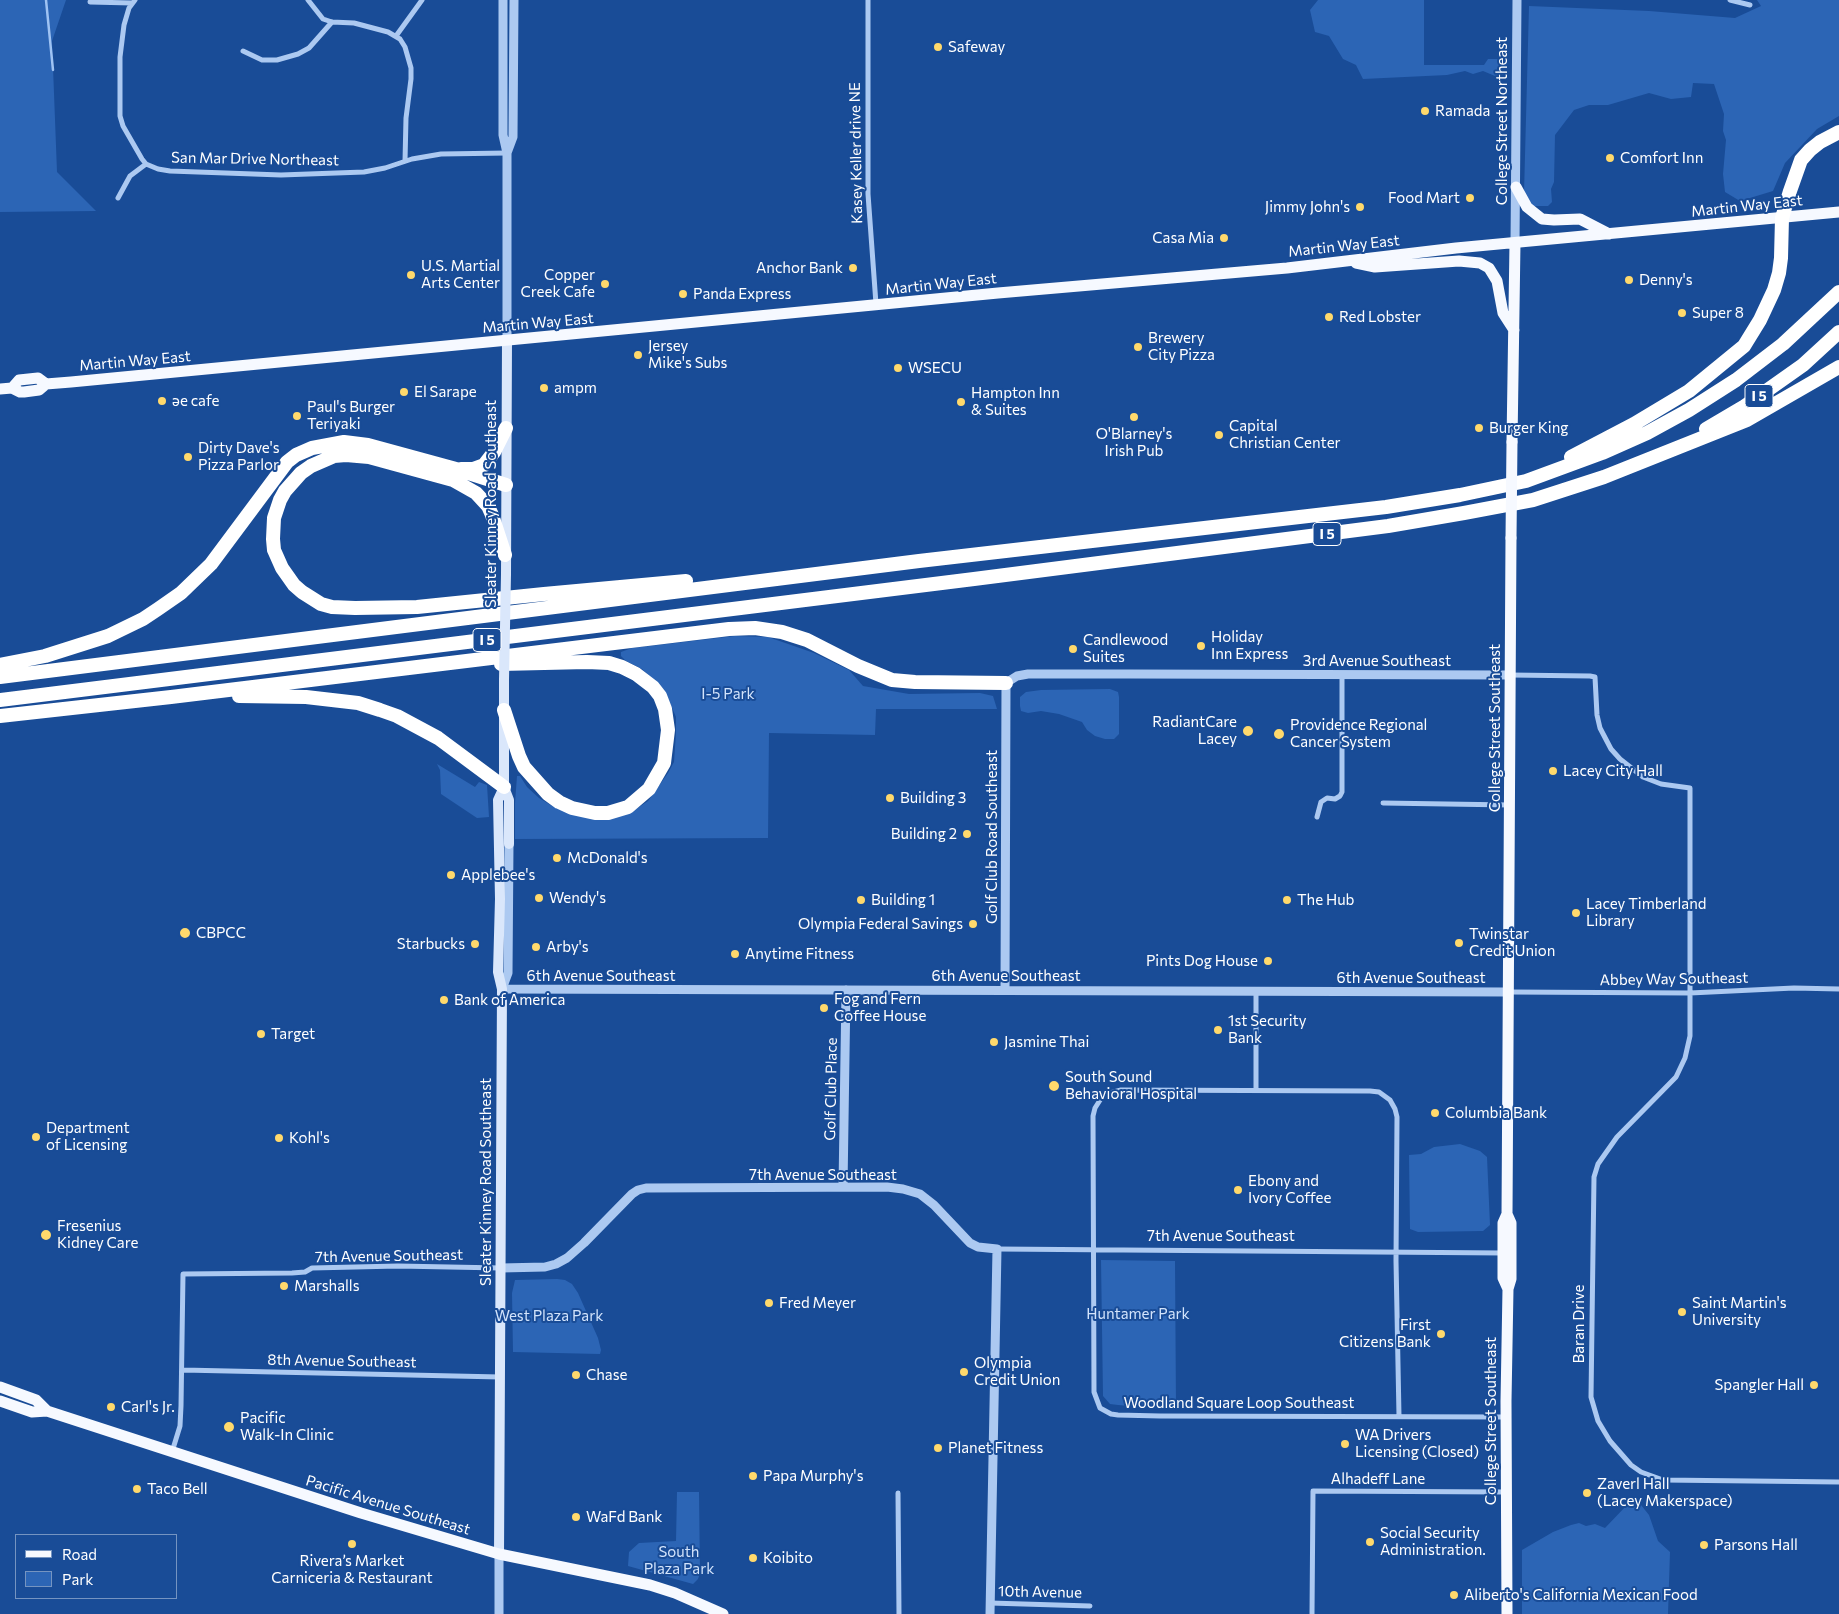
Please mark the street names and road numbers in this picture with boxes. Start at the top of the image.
street label: College Street Northeast [1493,37,1511,205]
street label: Kasey Keller drive NE [846,82,866,224]
street label: San Mar Drive Northeast [171,149,339,169]
street label: Martin Way East [1690,191,1804,221]
street label: Martin Way East [1287,231,1401,261]
street label: Martin Way East [884,269,998,299]
street label: Martin Way East [481,309,595,337]
street label: Martin Way East [78,347,192,375]
road number: I 5 [1745,384,1773,408]
street label: Sleater Kinney Road Southeast [482,400,500,608]
road number: I 5 [1313,522,1341,546]
road number: I 5 [473,628,501,652]
street label: College Street Southeast [1486,644,1504,812]
street label: 3rd Avenue Southeast [1303,652,1451,670]
street label: Golf Club Road Southeast [983,750,1001,924]
street label: 6th Avenue Southeast [526,967,676,985]
street label: 6th Avenue Southeast [931,967,1081,985]
street label: 6th Avenue Southeast [1336,969,1486,987]
street label: Abbey Way Southeast [1599,969,1749,989]
street label: Golf Club Place [821,1037,841,1141]
street label: Sleater Kinney Road Southeast [477,1078,495,1286]
street label: 7th Avenue Southeast [749,1166,897,1184]
street label: 7th Avenue Southeast [1147,1227,1295,1245]
street label: 7th Avenue Southeast [315,1246,463,1266]
street label: Baran Drive [1570,1285,1588,1363]
street label: College Street Southeast [1482,1337,1500,1505]
street label: 8th Avenue Southeast [267,1351,417,1371]
street label: Woodland Square Loop Southeast [1124,1394,1354,1412]
street label: Alhadeff Lane [1331,1470,1425,1488]
street label: Pacific Avenue Southeast [304,1471,472,1539]
street label: 10th Avenue [998,1582,1082,1602]

